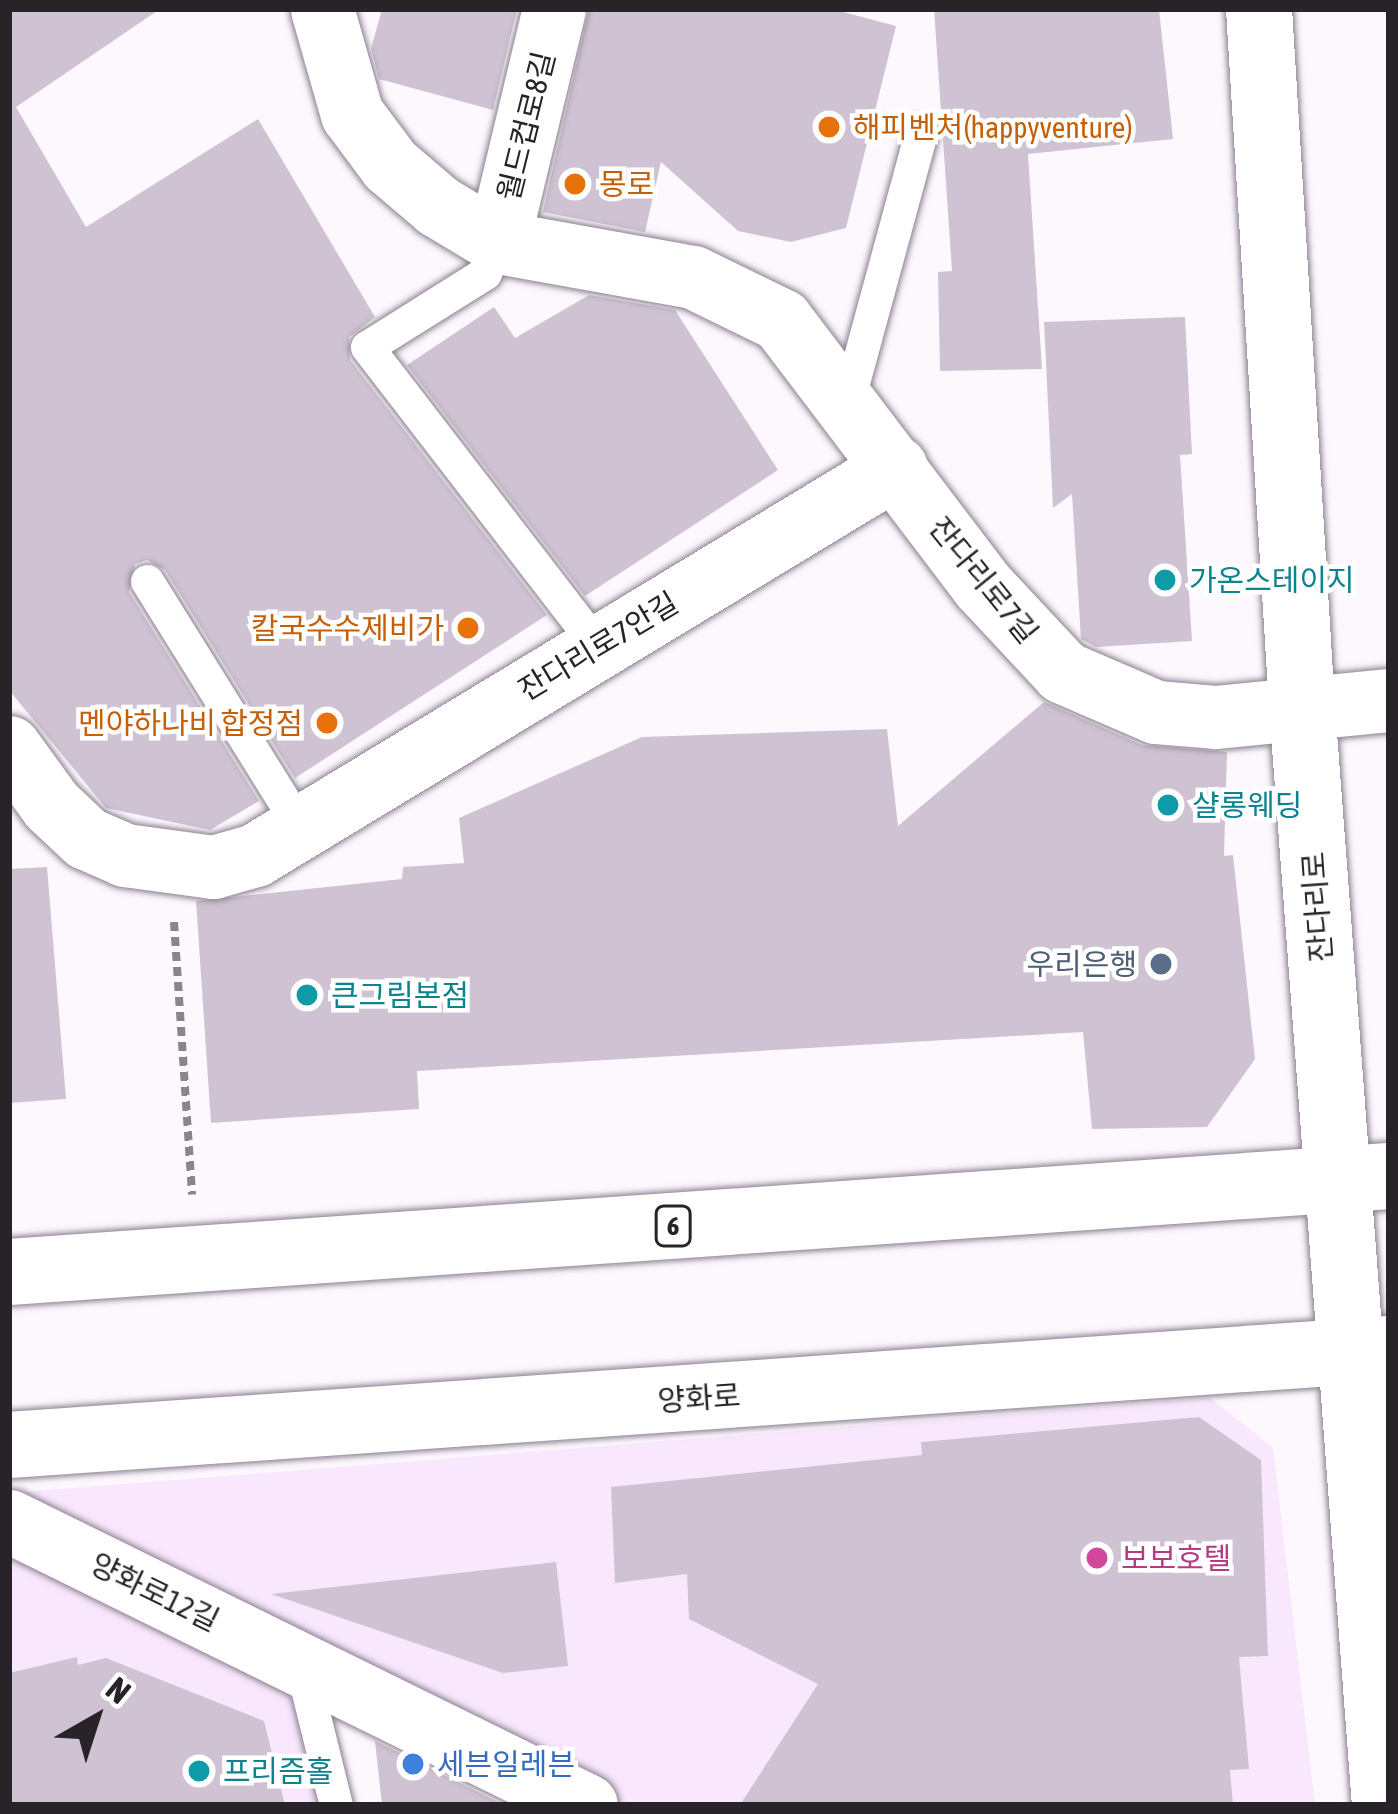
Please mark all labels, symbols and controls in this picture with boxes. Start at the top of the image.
street label: 월드컵로8길 [490,48,562,204]
place label: 해피벤처(happyventure) [853,109,1133,145]
marker: 해피벤처(happyventure) [816,114,842,140]
place label: 몽로 [599,166,654,202]
marker: 몽로 [562,171,588,197]
street label: 잔다리로7길 [922,510,1046,650]
place label: 가온스테이지 [1189,562,1355,598]
marker: 가온스테이지 [1152,567,1178,593]
street label: 잔다리로7안길 [512,584,684,708]
place label: 칼국수수제비가 [251,610,444,646]
marker: 칼국수수제비가 [455,615,481,641]
place label: 멘야하나비 합정점 [78,705,303,741]
marker: 멘야하나비 합정점 [314,710,340,736]
place label: 샬롱웨딩 [1192,787,1302,823]
marker: 샬롱웨딩 [1155,792,1181,818]
street label: 잔다리로 [1295,851,1339,963]
place label: 우리은행 [1027,946,1137,982]
marker: 우리은행 [1148,951,1174,977]
place label: 큰그림본점 [331,977,469,1013]
marker: 큰그림본점 [294,982,320,1008]
road number: 6 [652,1205,694,1247]
street label: 양화로 [656,1377,742,1419]
place label: 보보호텔 [1121,1540,1231,1576]
street label: 양화로12길 [85,1545,225,1639]
marker: 보보호텔 [1084,1545,1110,1571]
north arrow [36,1658,156,1778]
text: N [99,1669,138,1711]
place label: 세븐일레븐 [437,1746,575,1782]
marker: 세븐일레븐 [400,1751,426,1777]
place label: 프리즘홀 [223,1753,333,1789]
marker: 프리즘홀 [186,1758,212,1784]

